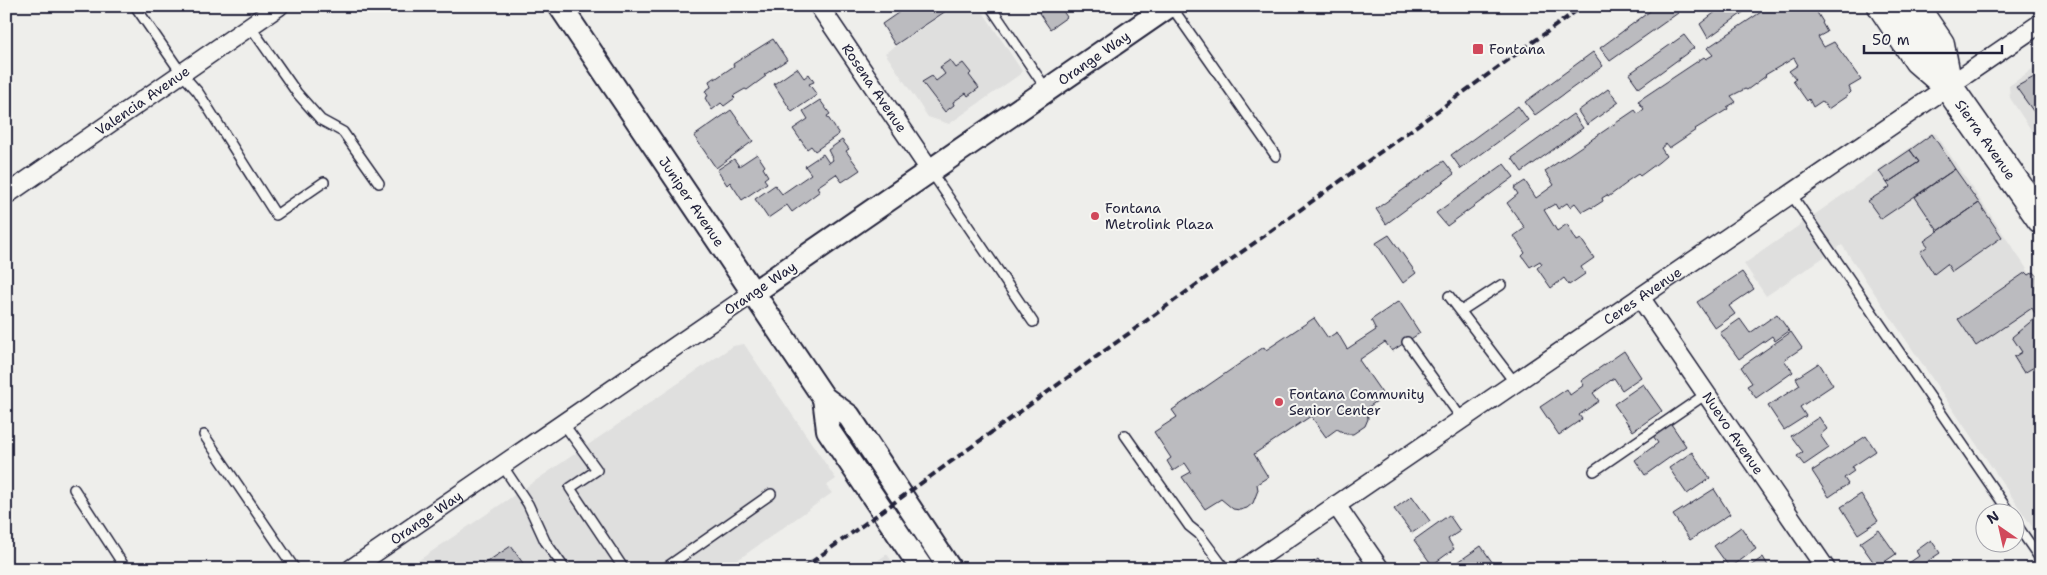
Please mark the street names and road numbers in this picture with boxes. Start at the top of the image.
street label: Orange Way [1054,27,1133,89]
street label: Rosena Avenue [838,40,911,136]
street label: Valencia Avenue [92,62,193,139]
street label: Sierra Avenue [1951,96,2020,183]
street label: Juniper Avenue [655,153,729,250]
street label: Orange Way [720,257,800,319]
street label: Ceres Avenue [1600,263,1685,329]
street label: Nuevo Avenue [1699,388,1768,478]
street label: Orange Way [386,486,466,549]

